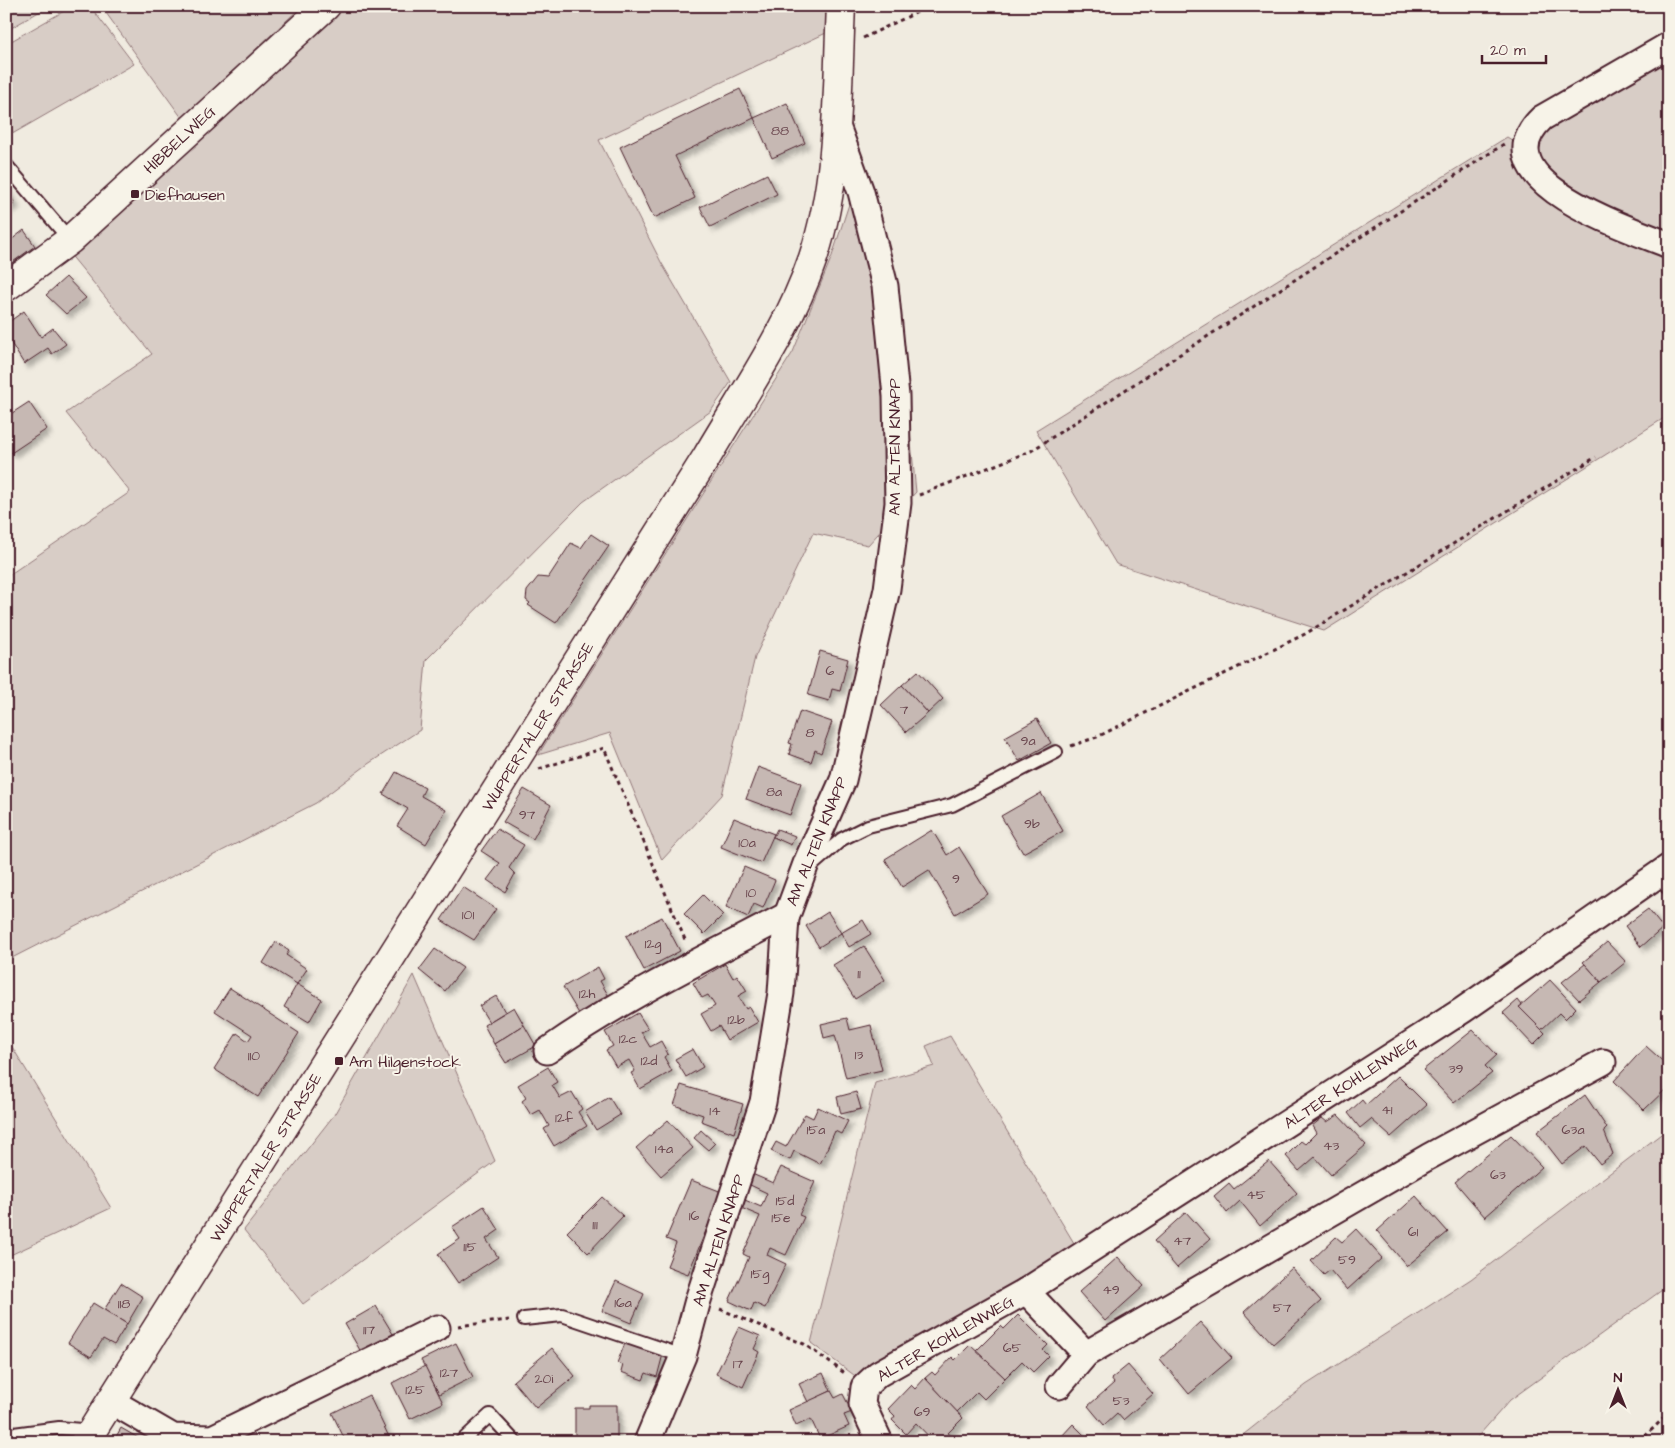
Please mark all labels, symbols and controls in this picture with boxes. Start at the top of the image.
scale bar [1482,32,1546,64]
text: 20 m [1490,40,1526,61]
street label: HIBBELWEG [139,101,220,179]
house number: 88 [771,121,789,141]
place label: Diefhausen [145,184,225,206]
marker: Diefhausen [129,188,141,200]
street label: AM ALTEN KNAPP [884,378,906,516]
street label: WUPPERTALER STRASSE [477,637,599,815]
house number: 6 [826,661,835,681]
house number: 7 [900,700,909,720]
house number: 8 [805,723,815,743]
house number: 9a [1020,731,1036,751]
street label: AM ALTEN KNAPP [781,774,853,909]
house number: 8a [766,782,782,802]
house number: 97 [519,805,536,825]
house number: 9b [1024,814,1040,834]
house number: 10a [738,833,756,853]
house number: 9 [952,869,960,889]
house number: 10 [746,883,756,903]
house number: 101 [462,905,474,925]
house number: 12g [644,934,662,954]
house number: 11 [857,964,861,984]
house number: 12h [579,984,595,1004]
house number: 12b [727,1010,745,1030]
house number: 12c [619,1029,637,1049]
street label: ALTER KOHLENWEG [1280,1031,1421,1134]
house number: 13 [855,1045,863,1065]
house number: 110 [248,1046,260,1066]
place label: Am Hilgenstock [349,1051,461,1074]
house number: 12d [641,1051,657,1071]
marker: Am Hilgenstock [333,1055,345,1067]
house number: 39 [1448,1059,1464,1079]
street label: WUPPERTALER STRASSE [205,1068,327,1246]
house number: 41 [1381,1100,1393,1120]
house number: 14 [709,1101,721,1121]
house number: 12f [555,1108,574,1128]
house number: 15a [807,1120,825,1140]
house number: 63a [1561,1120,1585,1140]
house number: 43 [1323,1136,1339,1156]
house number: 14a [655,1139,673,1159]
house number: 63 [1490,1165,1506,1185]
street label: AM ALTEN KNAPP [687,1172,751,1309]
house number: 45 [1246,1185,1266,1205]
house number: 15d [776,1191,794,1211]
house number: 16 [689,1206,700,1226]
house number: 15e [771,1208,791,1228]
house number: 111 [592,1215,598,1235]
house number: 61 [1408,1222,1418,1242]
house number: 47 [1173,1231,1191,1251]
house number: 115 [463,1237,477,1257]
house number: 59 [1338,1250,1356,1270]
house number: 15g [751,1264,769,1284]
house number: 49 [1102,1280,1120,1300]
street label: ALTER KOHLENWEG [873,1291,1018,1387]
house number: 16a [614,1293,632,1313]
house number: 118 [118,1294,130,1314]
house number: 57 [1273,1298,1292,1318]
house number: 117 [363,1320,375,1340]
house number: 65 [1003,1338,1021,1358]
house number: 17 [733,1354,744,1374]
house number: 127 [440,1363,459,1383]
north arrow [1592,1366,1642,1416]
text: N [1614,1368,1623,1388]
house number: 20i [535,1369,553,1389]
house number: 125 [405,1380,425,1400]
house number: 53 [1112,1391,1130,1411]
house number: 69 [914,1402,930,1422]

